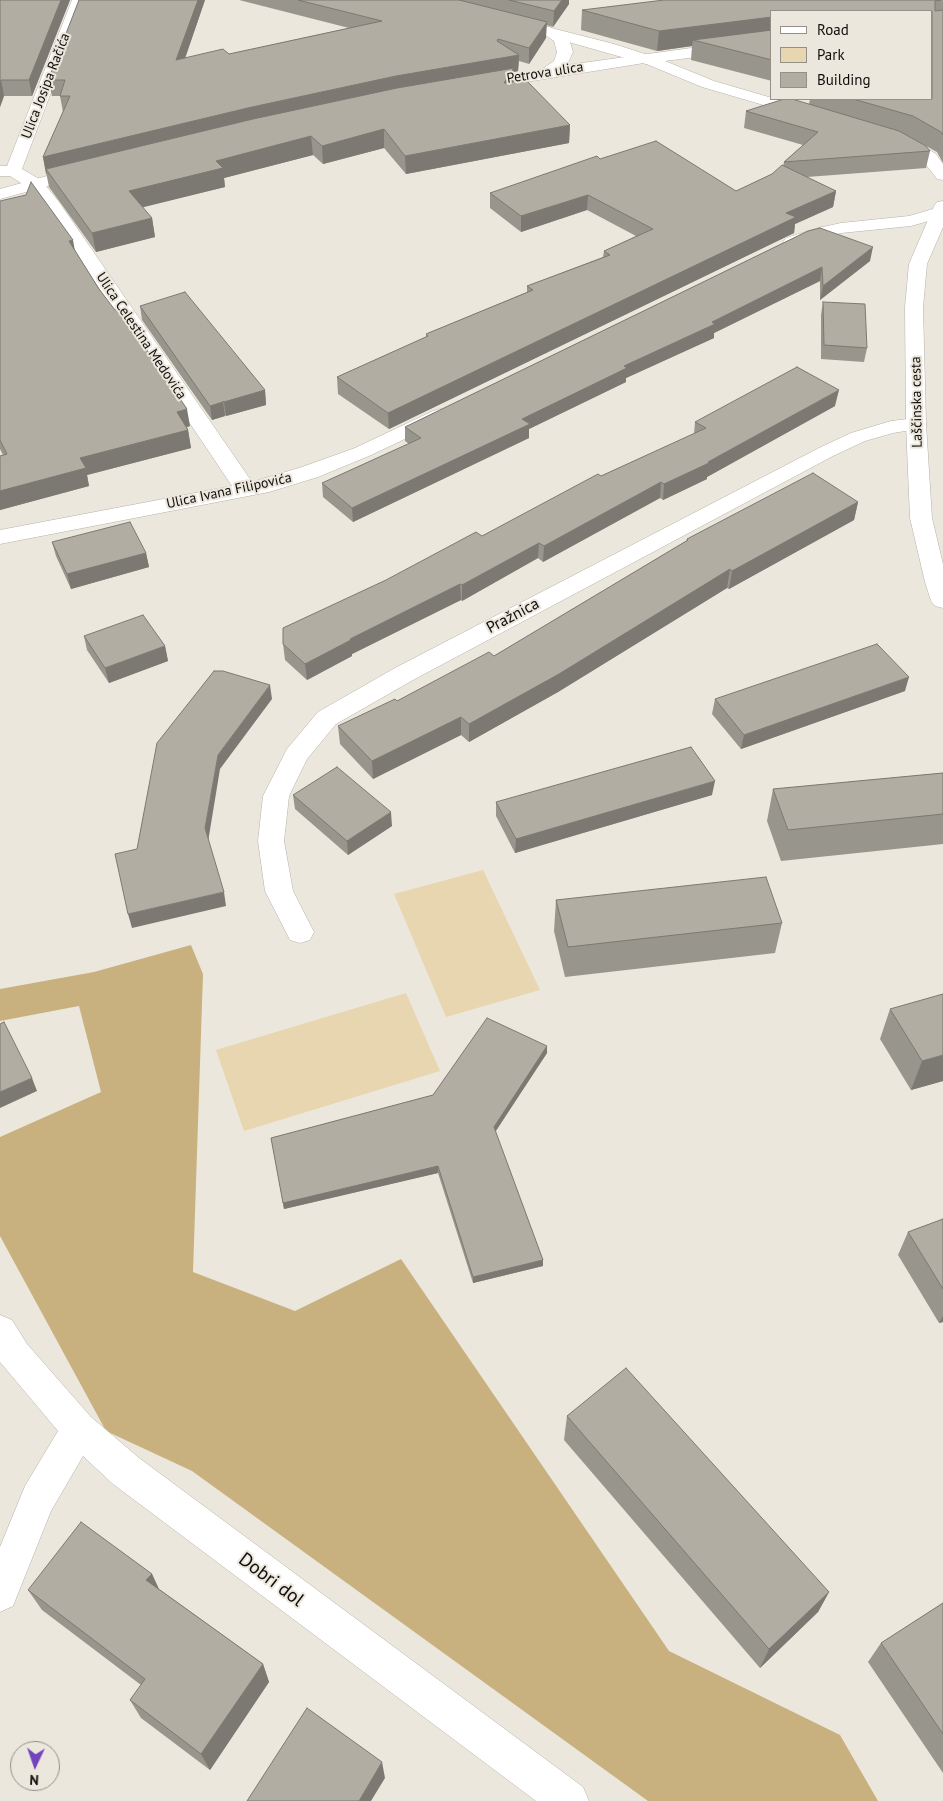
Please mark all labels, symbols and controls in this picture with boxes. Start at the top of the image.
legend [770,10,933,100]
text: Road [817,20,849,39]
street label: Ulica Josipa Račića [18,31,74,141]
text: Park [817,45,845,64]
street label: Petrova ulica [505,59,585,87]
text: Building [817,70,871,89]
street label: Ulica Celestina Medovića [92,269,190,403]
street label: Laščinska cesta [908,356,926,448]
street label: Ulica Ivana Filipovića [165,470,293,512]
street label: Pražnica [483,594,543,638]
street label: Dobri dol [234,1548,308,1612]
north arrow [10,1741,60,1791]
text: N [29,1771,39,1789]

